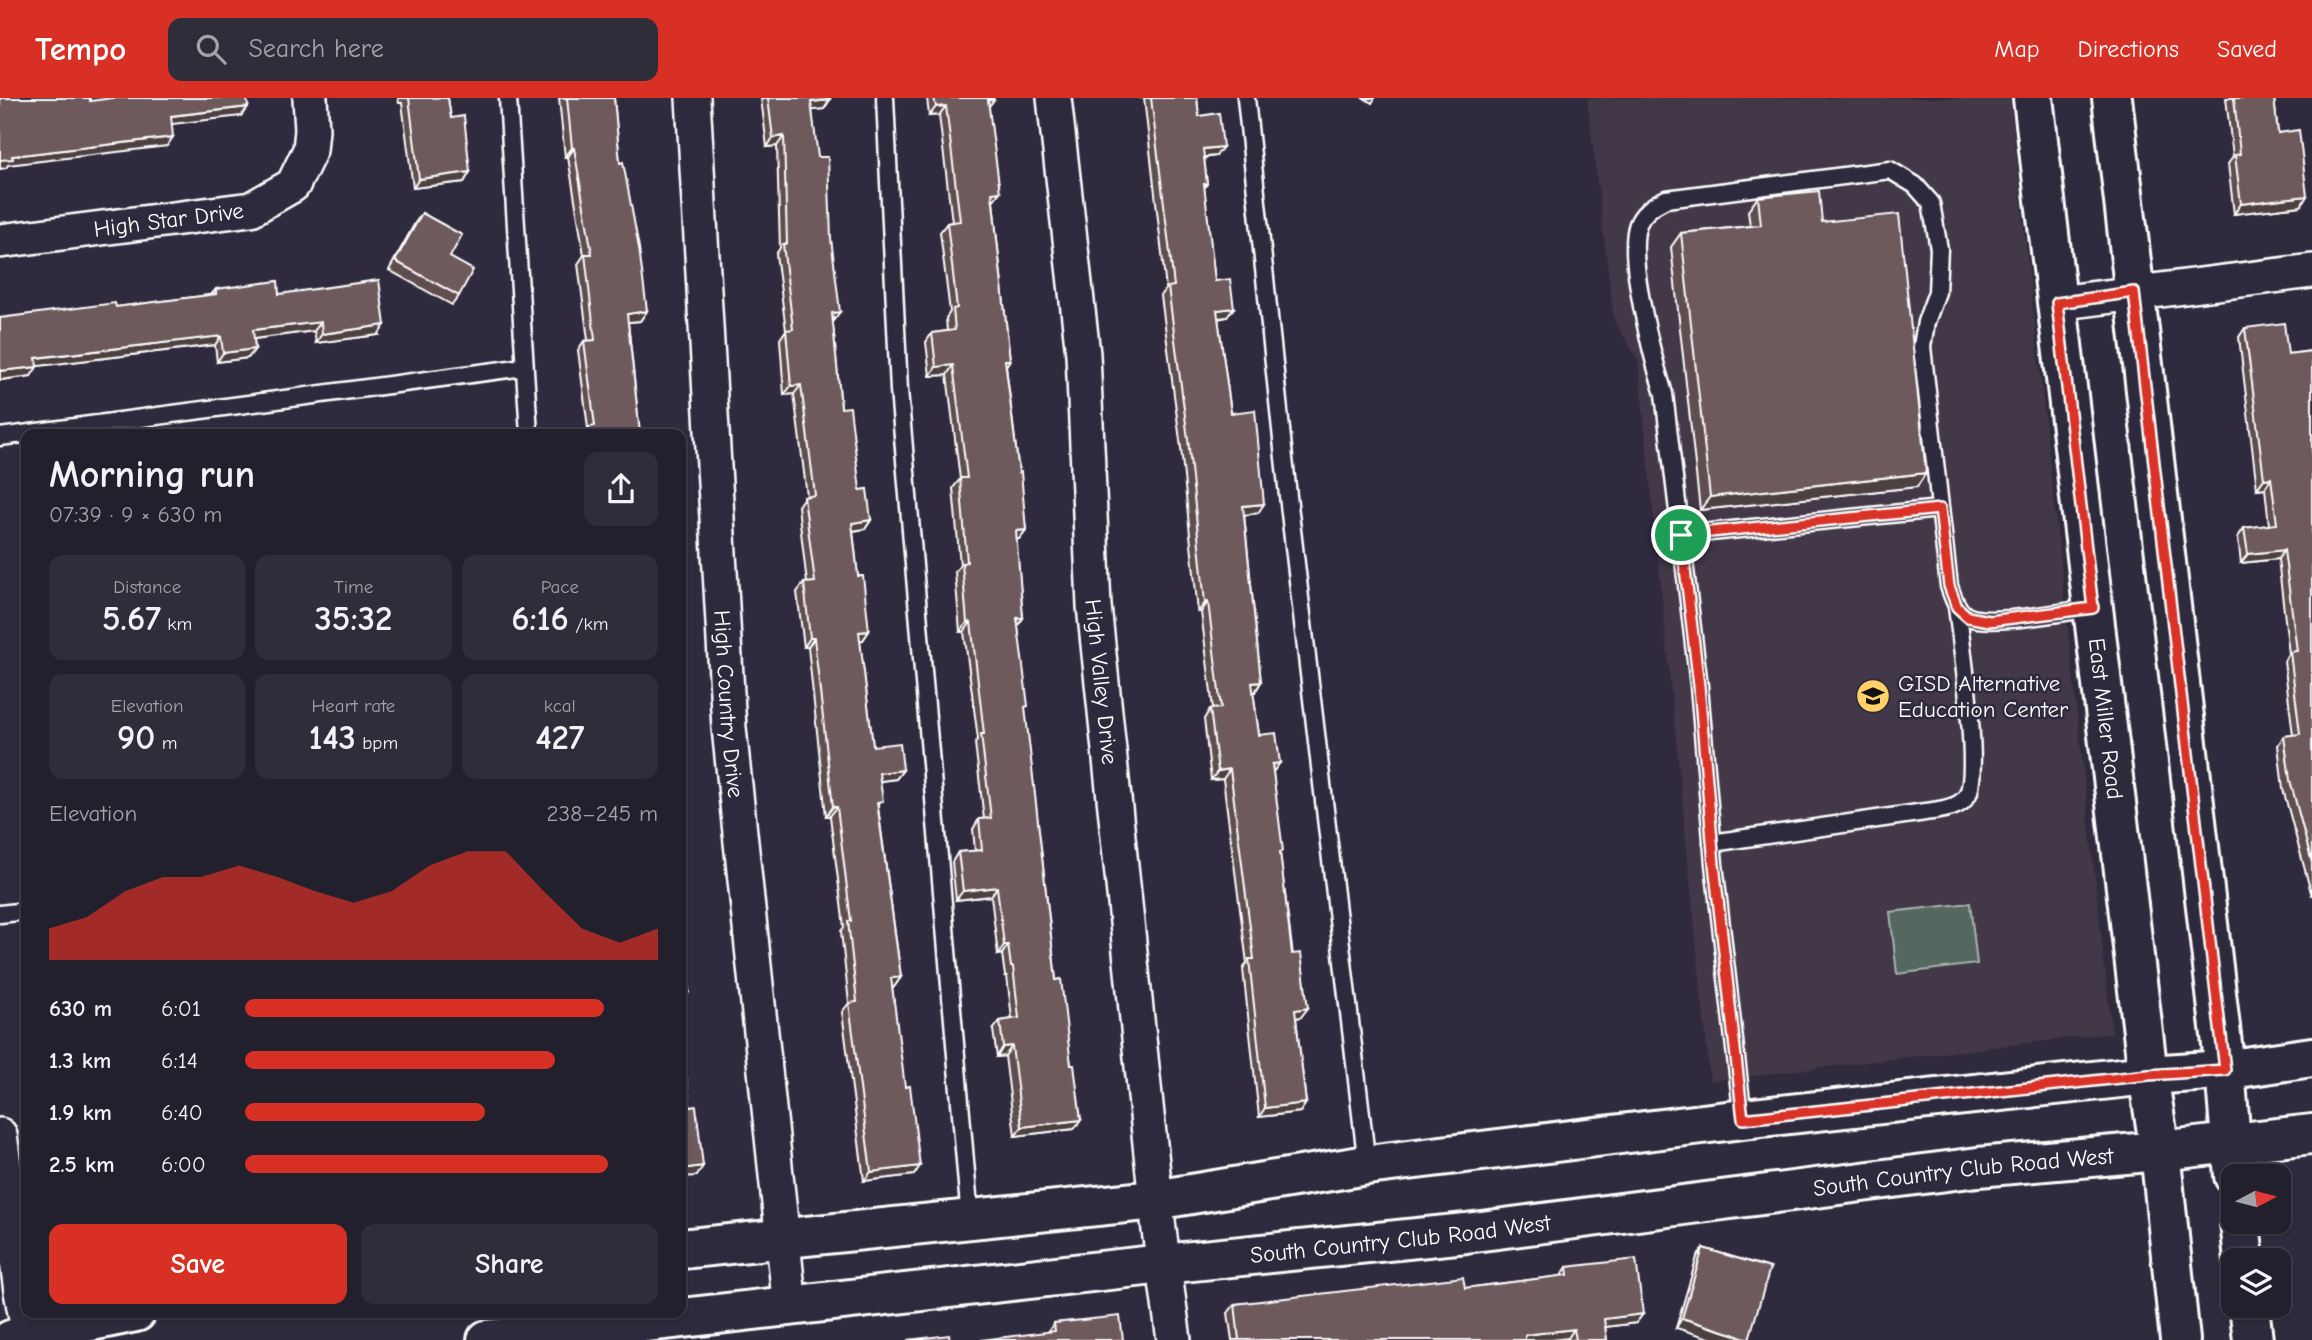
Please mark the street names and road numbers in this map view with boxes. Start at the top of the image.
street label: High Star Drive [92,197,245,242]
street label: High Valley Drive [1080,598,1124,766]
street label: High Country Drive [709,609,750,799]
street label: East Miller Road [2083,637,2129,801]
street label: South Country Club Road West [1812,1142,2116,1202]
street label: South Country Club Road West [1249,1209,1554,1269]

